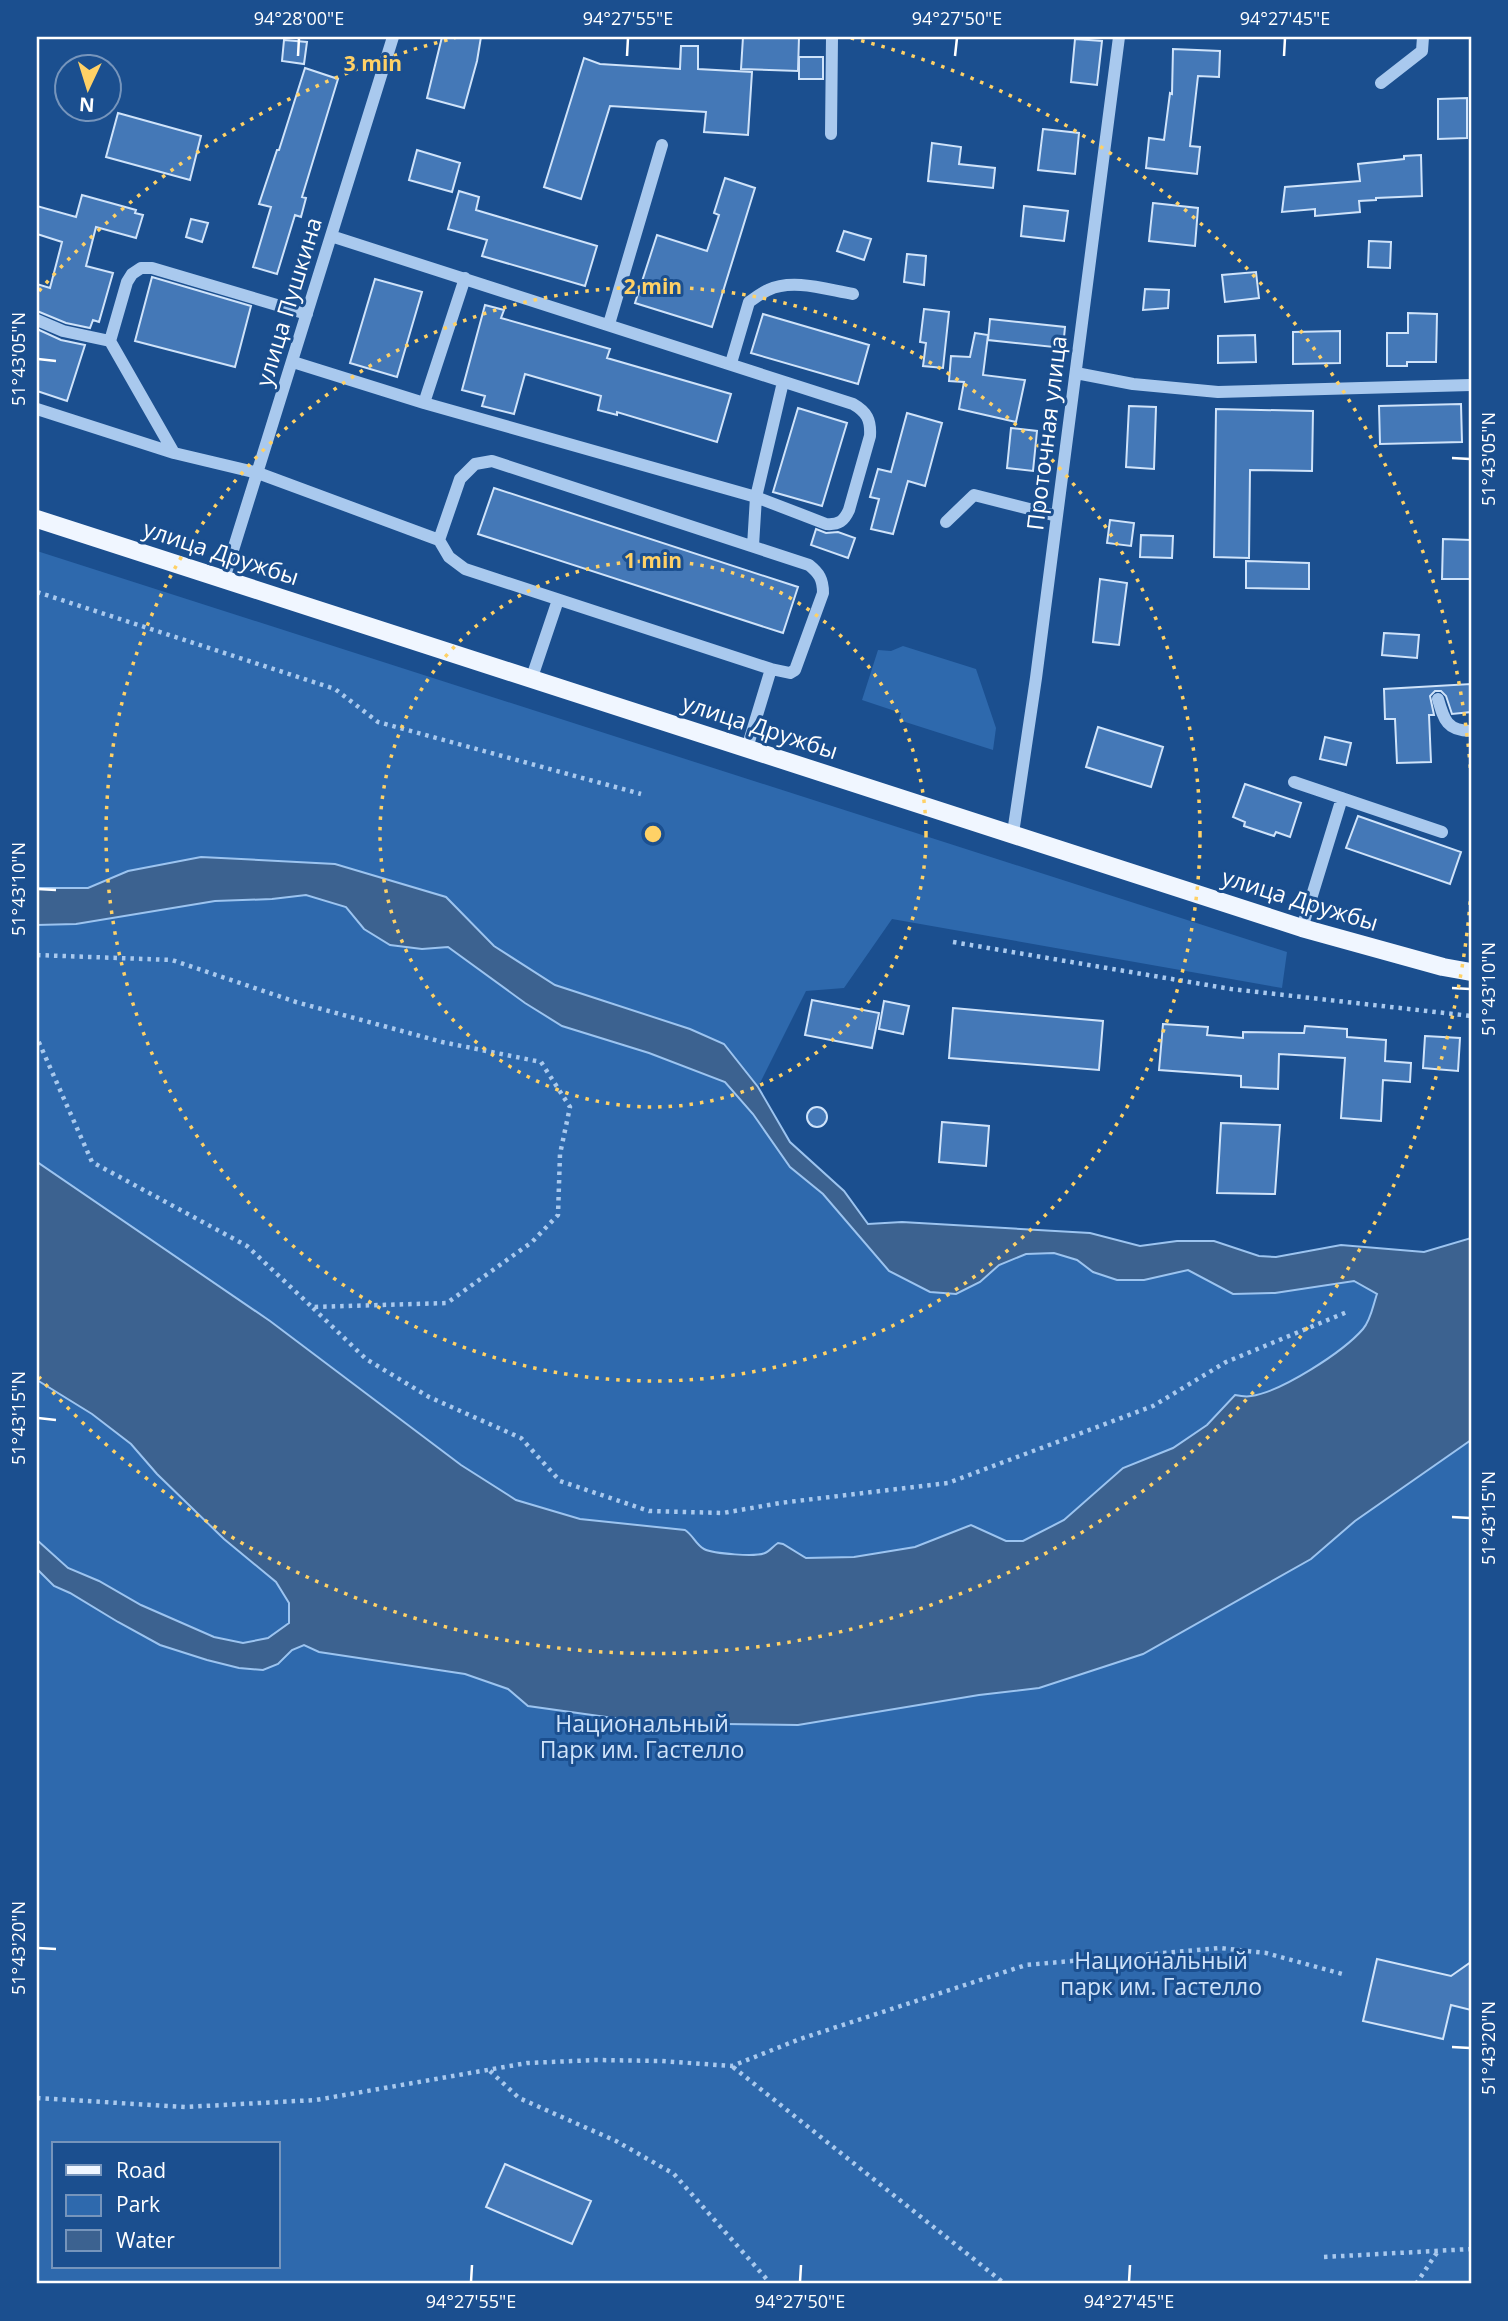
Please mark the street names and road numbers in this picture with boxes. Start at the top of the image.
street label: улица Пушкина [247,213,329,390]
street label: Проточная улица [1018,334,1074,532]
street label: улица Дружбы [139,512,303,592]
street label: улица Дружбы [678,686,842,766]
street label: улица Дружбы [1218,860,1382,938]

